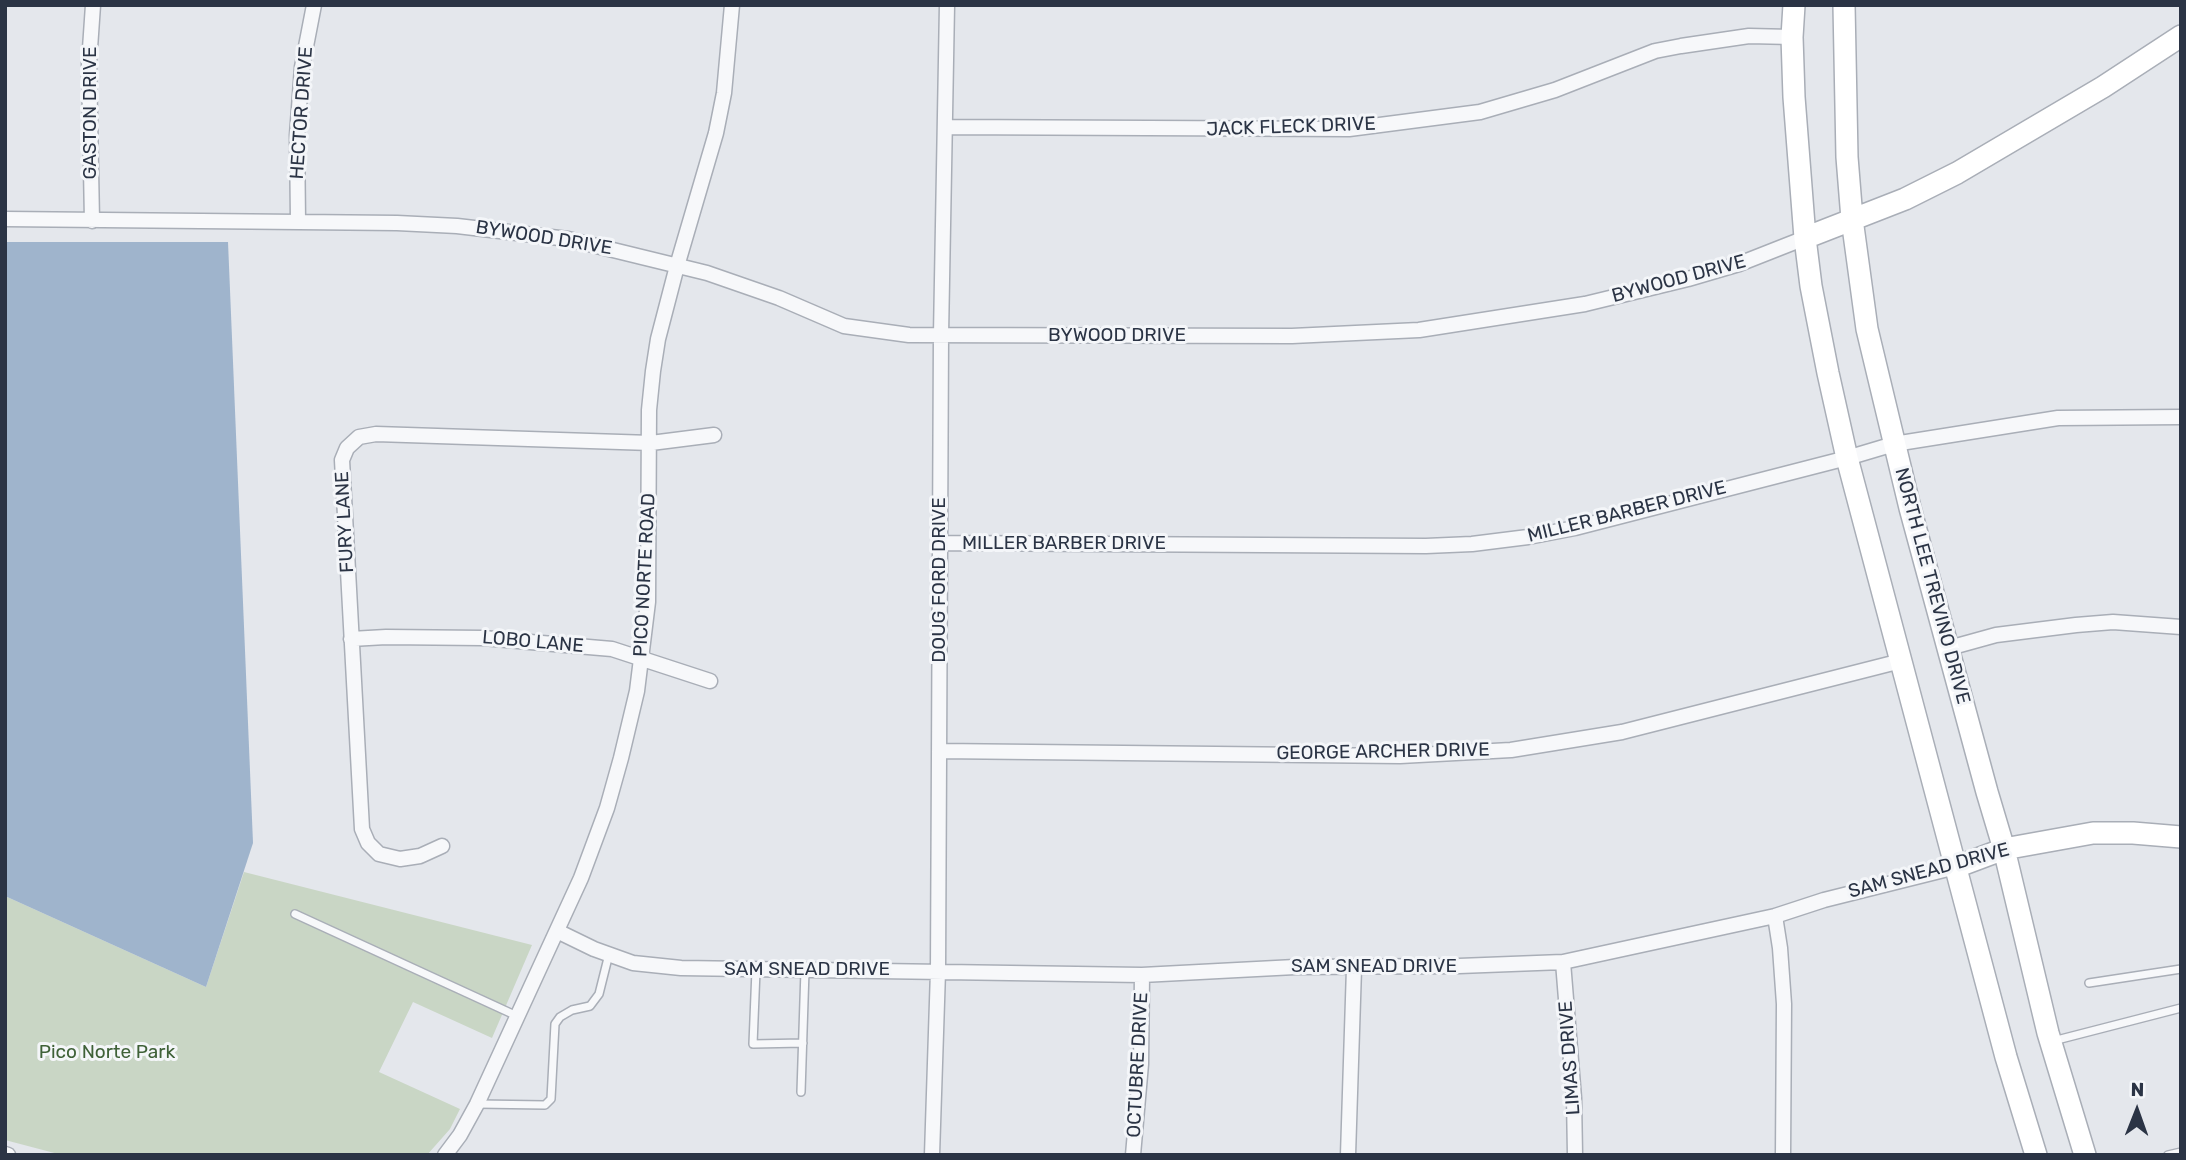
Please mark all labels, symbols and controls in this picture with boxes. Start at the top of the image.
street label: GASTON DRIVE [80,46,102,180]
street label: HECTOR DRIVE [286,46,318,180]
street label: JACK FLECK DRIVE [1206,113,1376,141]
street label: BYWOOD DRIVE [474,216,614,260]
street label: BYWOOD DRIVE [1610,250,1748,308]
street label: BYWOOD DRIVE [1048,325,1186,347]
street label: NORTH LEE TREVINO DRIVE [1889,465,1975,707]
street label: FURY LANE [331,471,359,573]
street label: MILLER BARBER DRIVE [1525,476,1729,548]
street label: PICO NORTE ROAD [629,493,661,657]
street label: DOUG FORD DRIVE [929,497,951,663]
street label: MILLER BARBER DRIVE [962,533,1166,555]
street label: LOBO LANE [481,626,585,658]
street label: GEORGE ARCHER DRIVE [1276,739,1490,765]
street label: SAM SNEAD DRIVE [1846,839,2012,903]
street label: SAM SNEAD DRIVE [1291,956,1457,978]
street label: SAM SNEAD DRIVE [724,959,890,981]
street label: OCTUBRE DRIVE [1123,992,1153,1138]
street label: LIMAS DRIVE [1555,1000,1585,1116]
park label: Pico Norte Park [39,1042,175,1064]
north arrow [2102,1076,2172,1146]
text: N [2130,1078,2144,1101]

